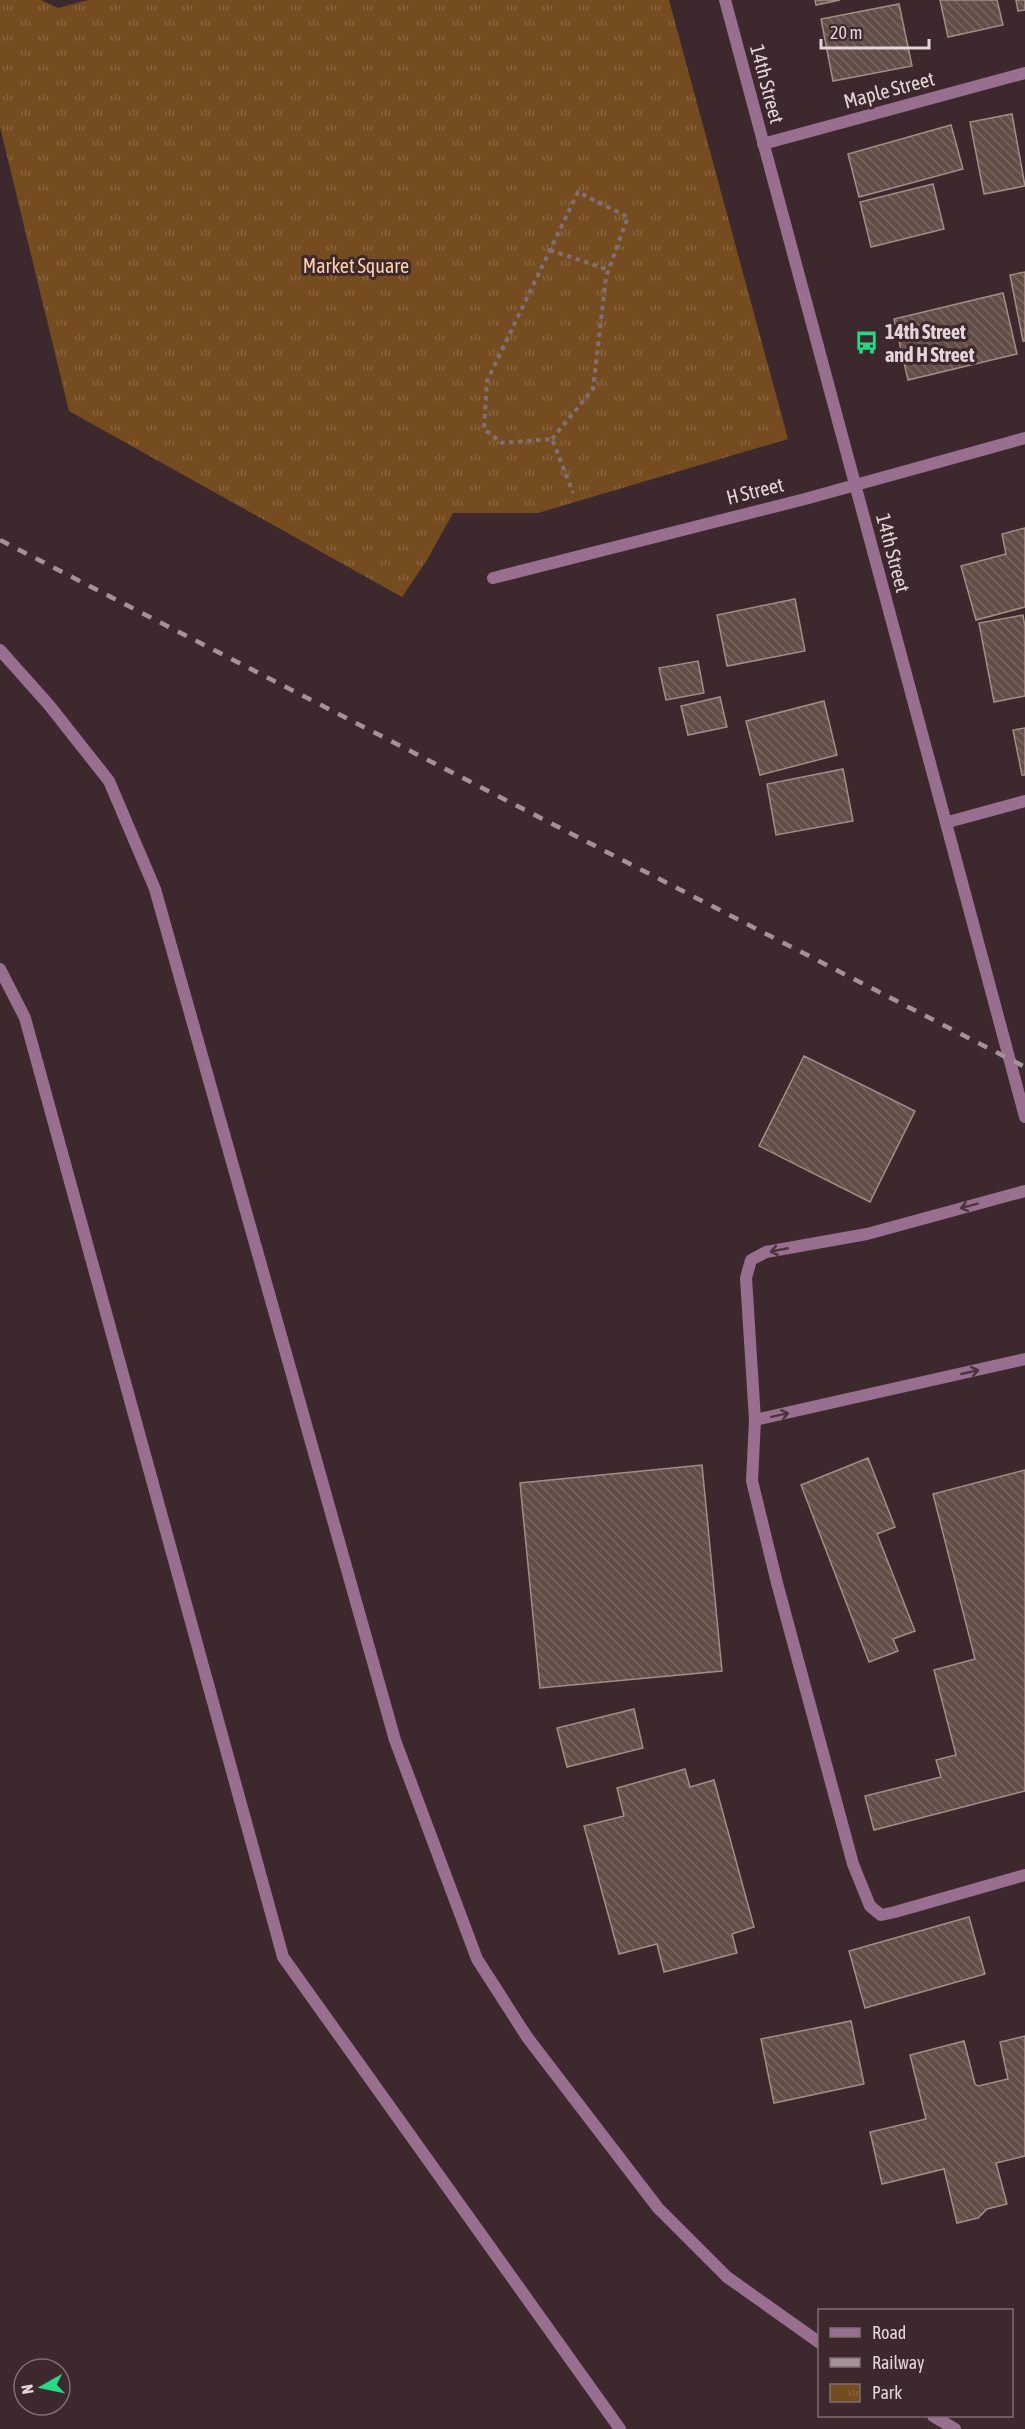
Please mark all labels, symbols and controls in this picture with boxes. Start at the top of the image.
scale bar [821,12,929,50]
text: 20 m [830,22,862,43]
street label: 14th Street [746,42,789,126]
street label: Maple Street [841,66,937,113]
park label: Market Square [303,254,409,277]
place label: 14th Street and H Street [885,320,975,366]
bus stop icon: 14th Street and H Street [854,330,880,356]
street label: H Street [724,472,786,509]
street label: 14th Street [872,511,915,595]
one-way arrow [959,1201,978,1212]
one-way arrow [769,1245,789,1256]
one-way arrow [960,1365,979,1377]
one-way arrow [770,1409,789,1420]
legend [818,2309,1013,2417]
text: Road [872,2322,906,2343]
text: Railway [872,2352,924,2373]
north arrow [12,2357,72,2417]
text: Park [872,2382,902,2403]
text: N [18,2383,37,2395]

